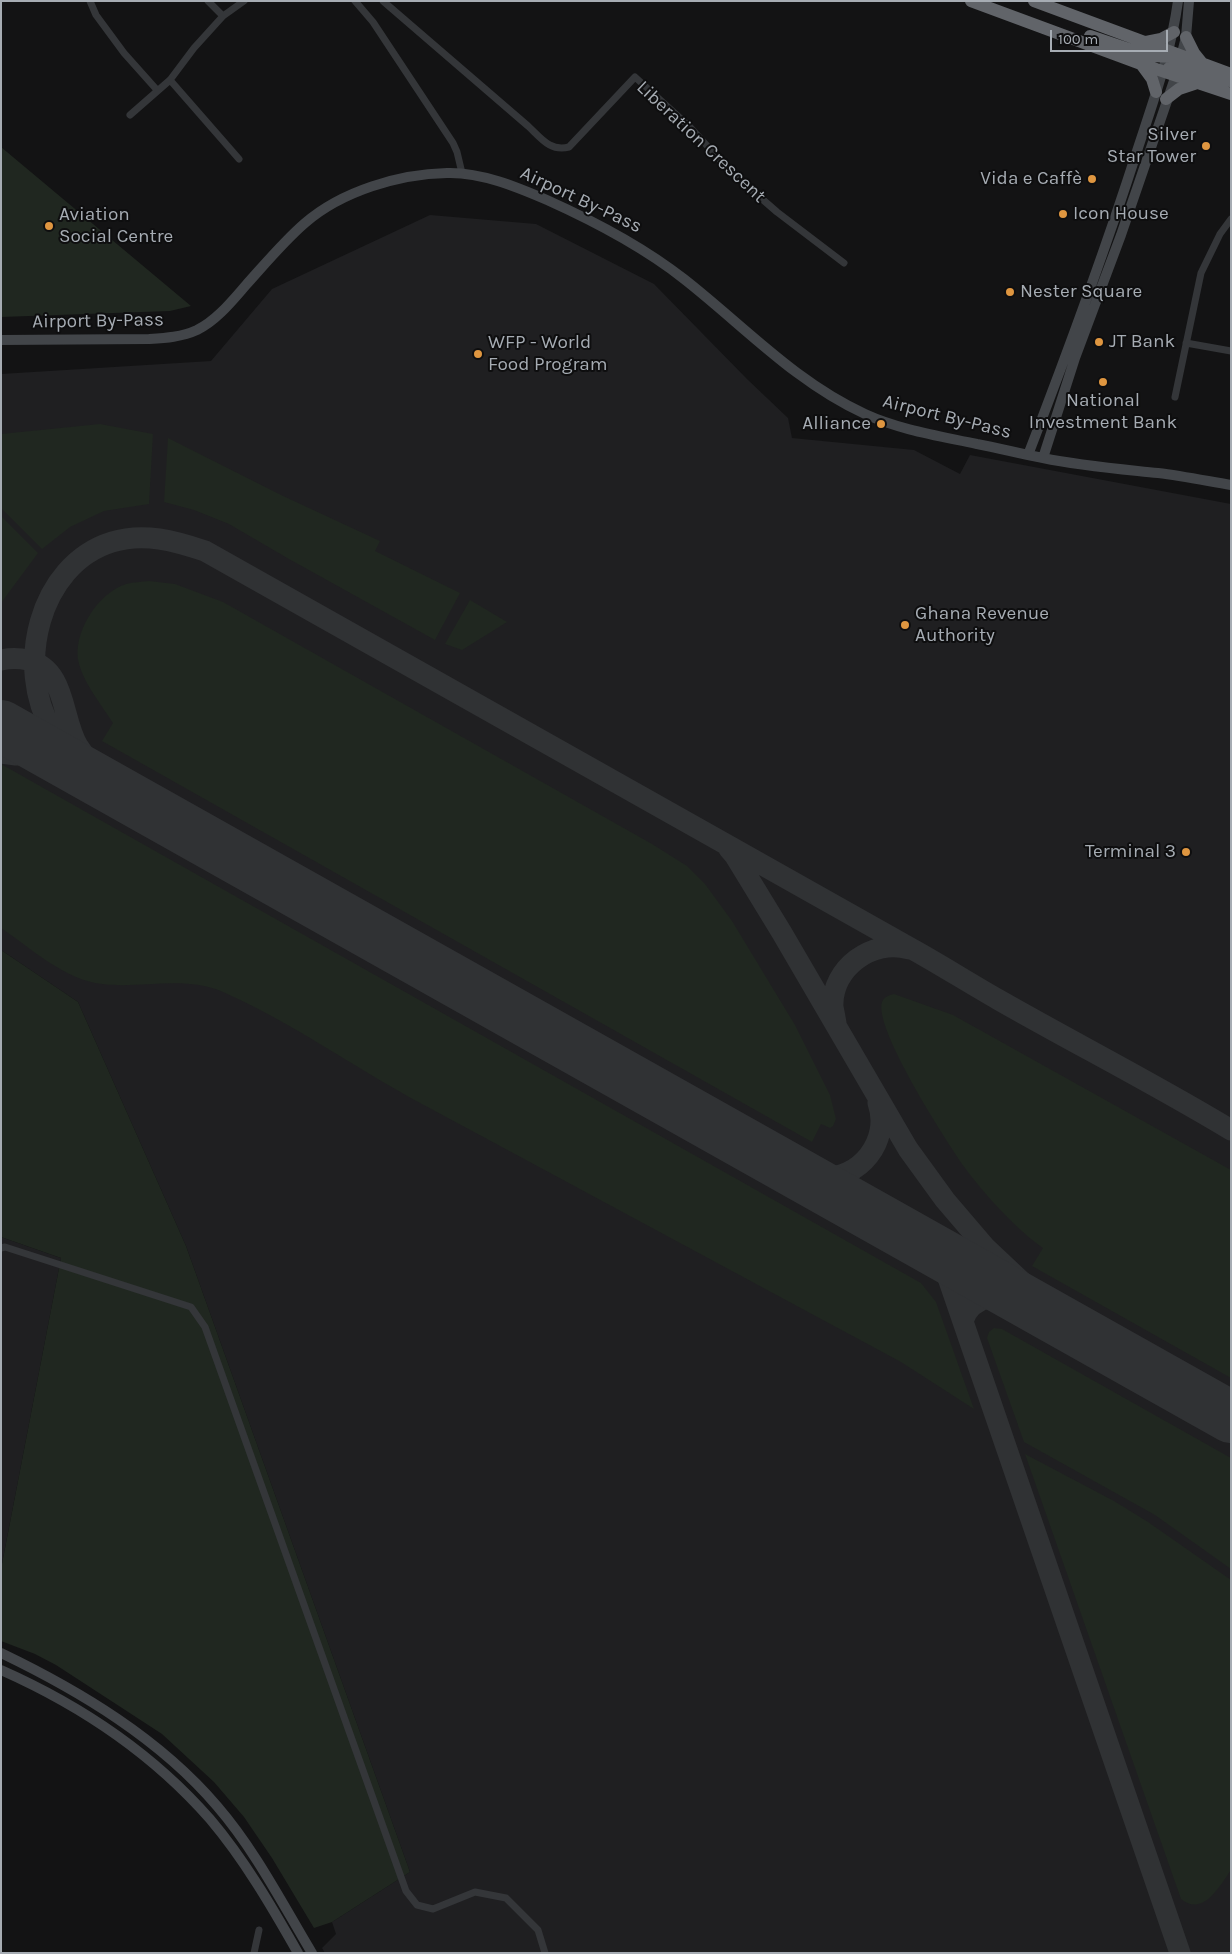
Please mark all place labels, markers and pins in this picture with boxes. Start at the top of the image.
place label: Silver Star Tower [1107,124,1196,168]
marker: Silver Star Tower [1200,140,1212,152]
place label: Vida e Caffè [980,168,1082,190]
marker: Vida e Caffè [1086,173,1098,185]
place label: Icon House [1073,203,1169,225]
place label: Aviation Social Centre [59,204,173,248]
marker: Icon House [1057,208,1069,220]
marker: Aviation Social Centre [43,220,55,232]
place label: Nester Square [1020,281,1142,303]
marker: Nester Square [1004,286,1016,298]
place label: JT Bank [1109,331,1175,353]
place label: WFP - World Food Program [488,332,608,376]
marker: JT Bank [1093,336,1105,348]
marker: WFP - World Food Program [472,348,484,360]
marker: National Investment Bank [1097,376,1109,388]
place label: National Investment Bank [1029,390,1177,434]
place label: Alliance [802,413,871,435]
marker: Alliance [875,418,887,430]
place label: Ghana Revenue Authority [915,603,1049,647]
marker: Ghana Revenue Authority [899,619,911,631]
place label: Terminal 3 [1085,841,1176,863]
marker: Terminal 3 [1180,846,1192,858]

